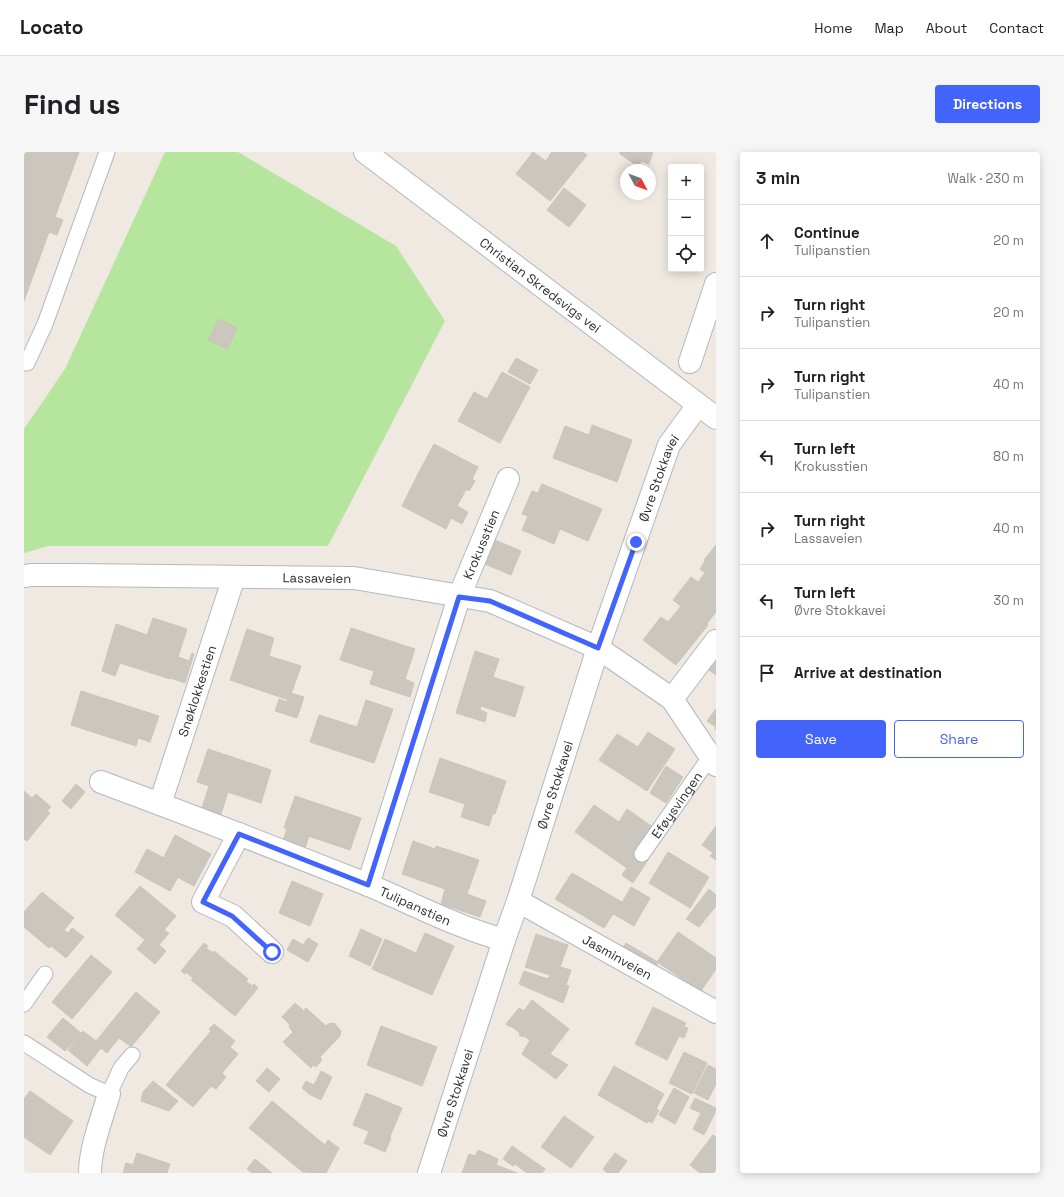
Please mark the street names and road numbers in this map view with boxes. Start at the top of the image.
street label: Christian Skredsvigs vei [476,234,604,337]
street label: Øvre Stokkavei [635,431,683,524]
street label: Krokusstien [459,507,503,582]
street label: Lassaveien [282,569,351,587]
street label: Snøklokkestien [175,643,220,739]
street label: Øvre Stokkavei [533,739,577,831]
street label: Eføysvingen [648,768,706,842]
street label: Tulipanstien [377,883,454,929]
street label: Jasminveien [579,931,655,983]
street label: Øvre Stokkavei [433,1047,477,1140]

